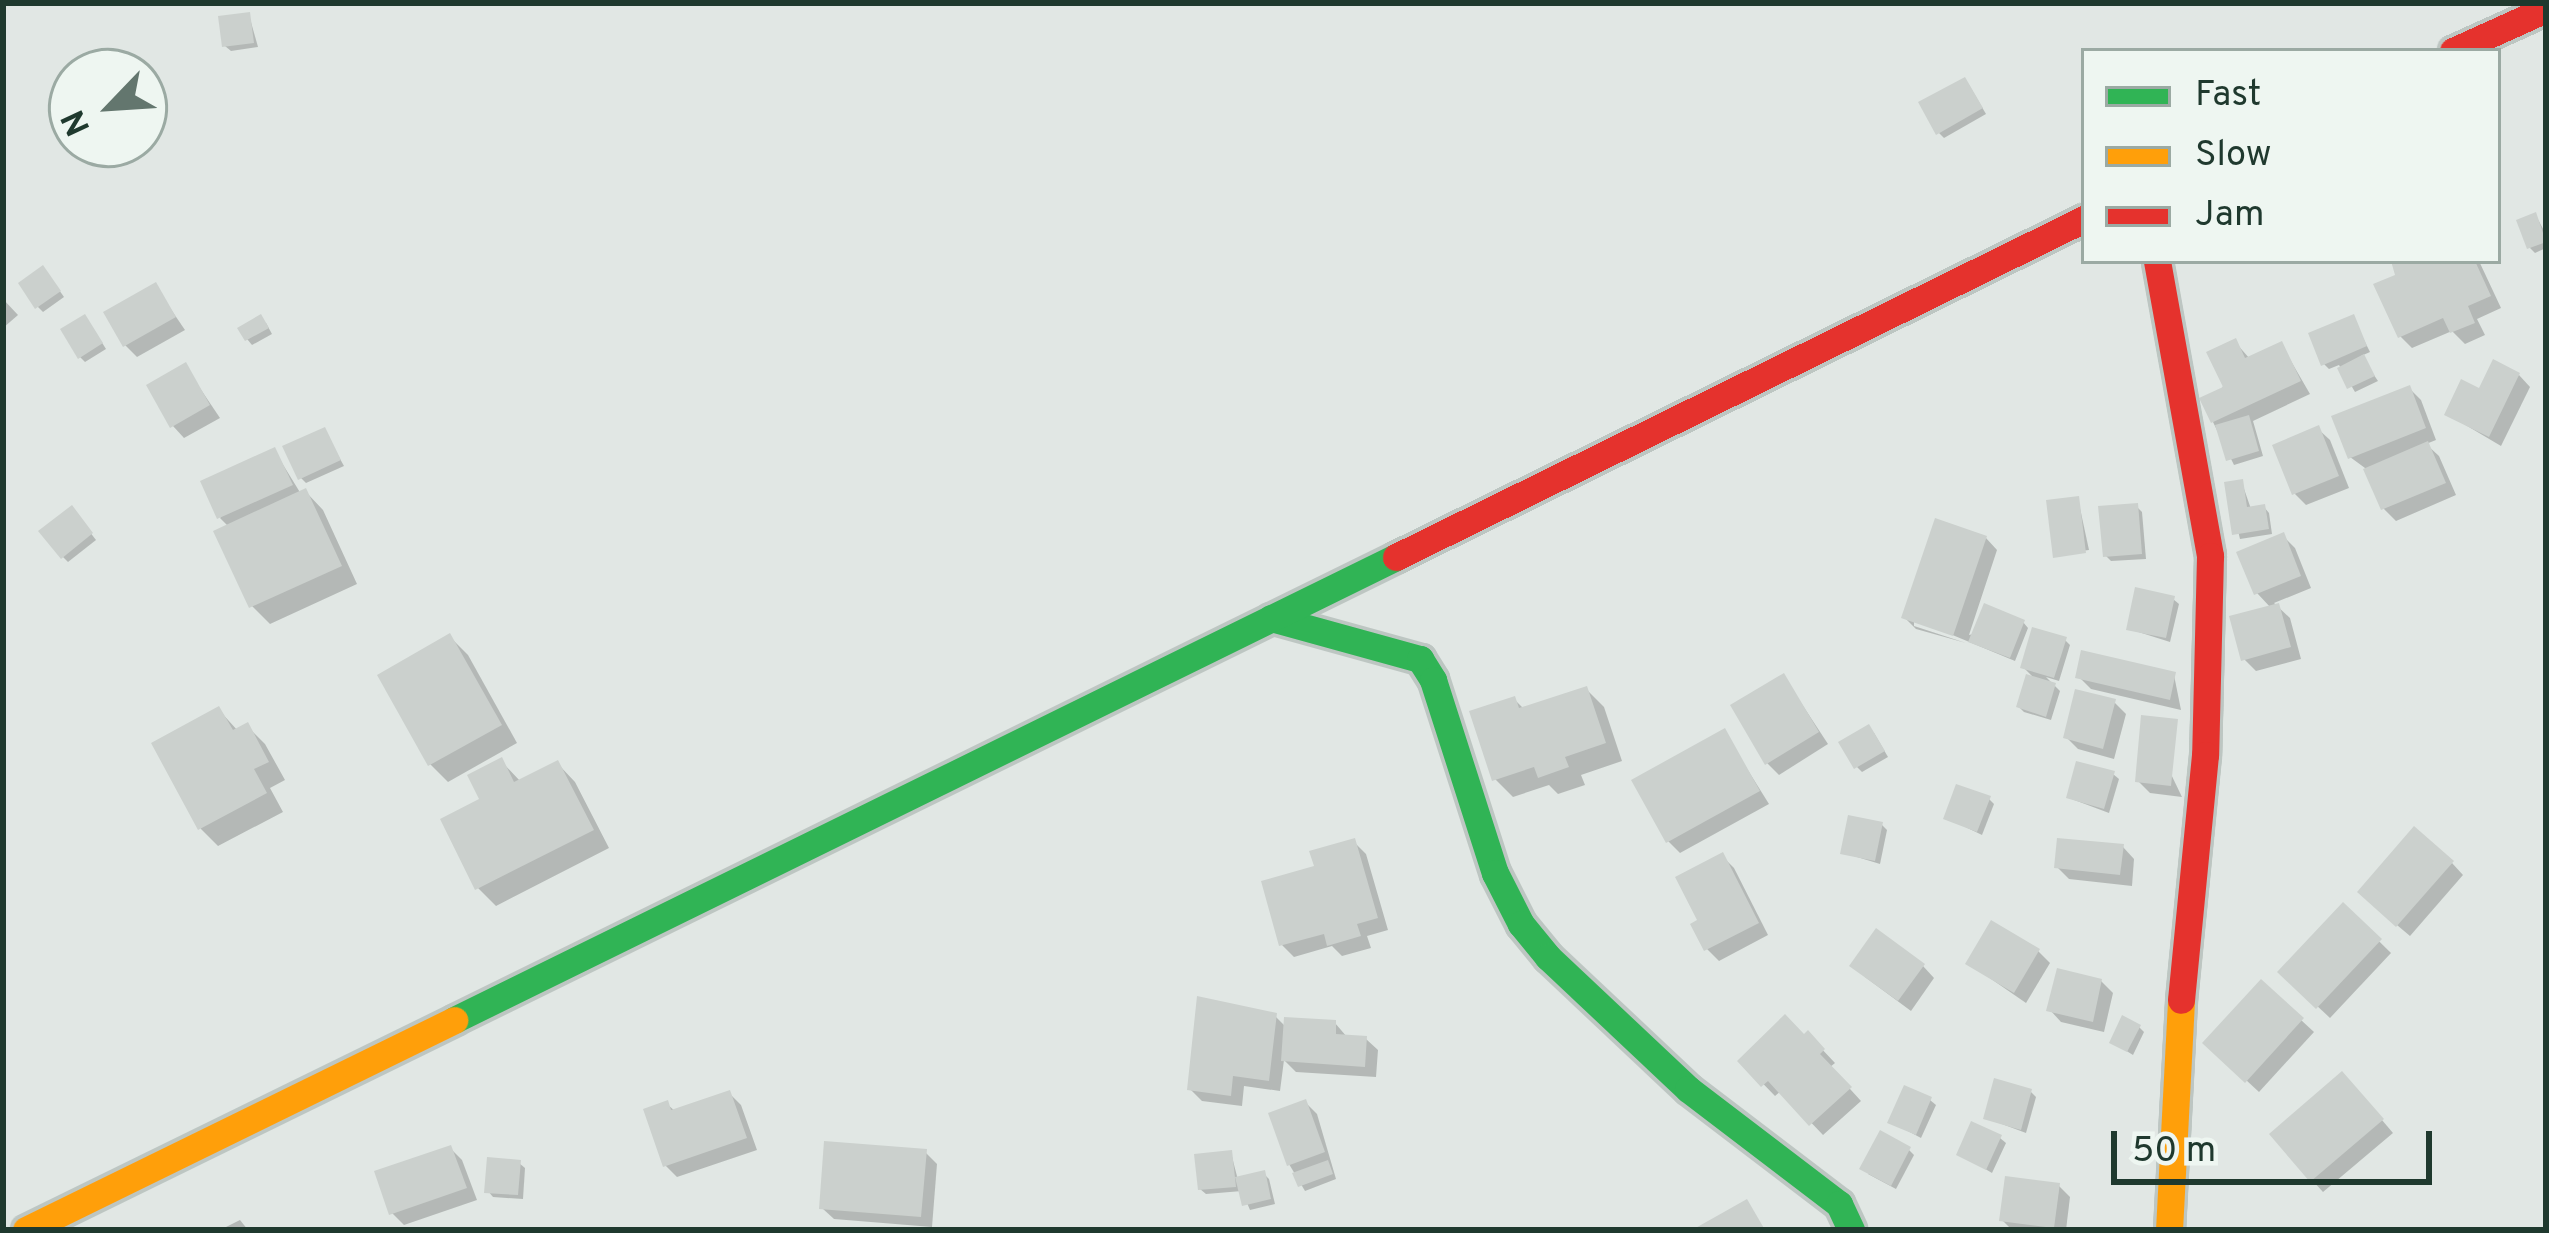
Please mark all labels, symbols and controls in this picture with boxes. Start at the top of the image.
north arrow [48,48,168,168]
legend [2081,48,2501,264]
text: Fast [2195,73,2261,119]
text: N [54,102,102,142]
text: Slow [2195,133,2271,179]
text: Jam [2195,193,2265,239]
scale bar [2117,1107,2438,1181]
text: 50 m [2132,1129,2216,1175]

